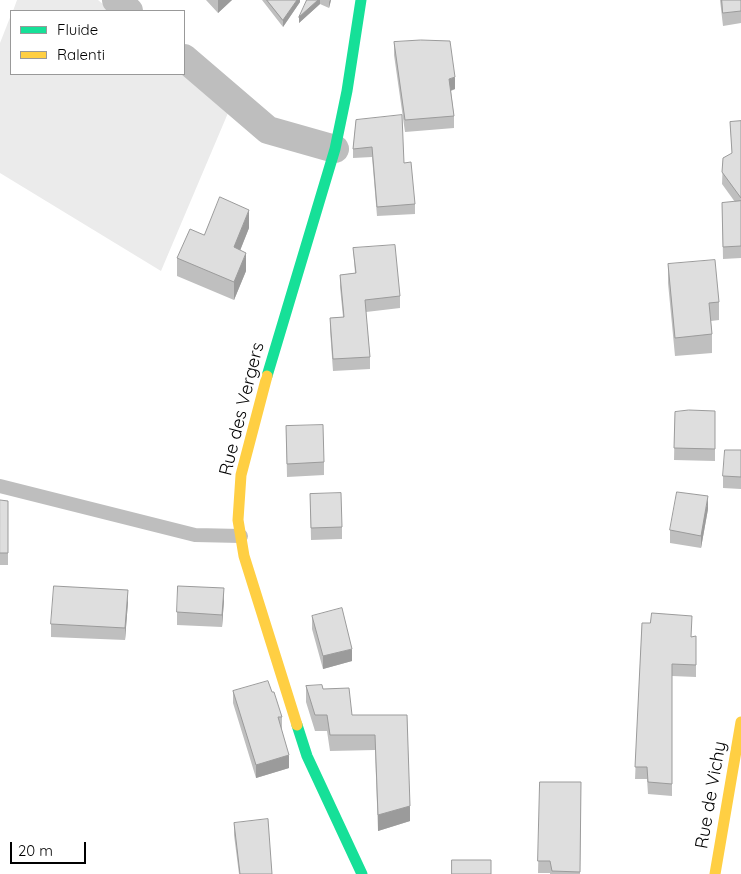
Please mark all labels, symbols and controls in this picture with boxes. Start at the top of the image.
legend [10,10,185,75]
text: Fluide [57,20,98,39]
text: Ralenti [57,45,105,64]
street label: Rue des Vergers [215,340,269,478]
street label: Rue de Vichy [691,740,731,850]
scale bar [12,832,89,864]
text: 20 m [18,841,53,860]

